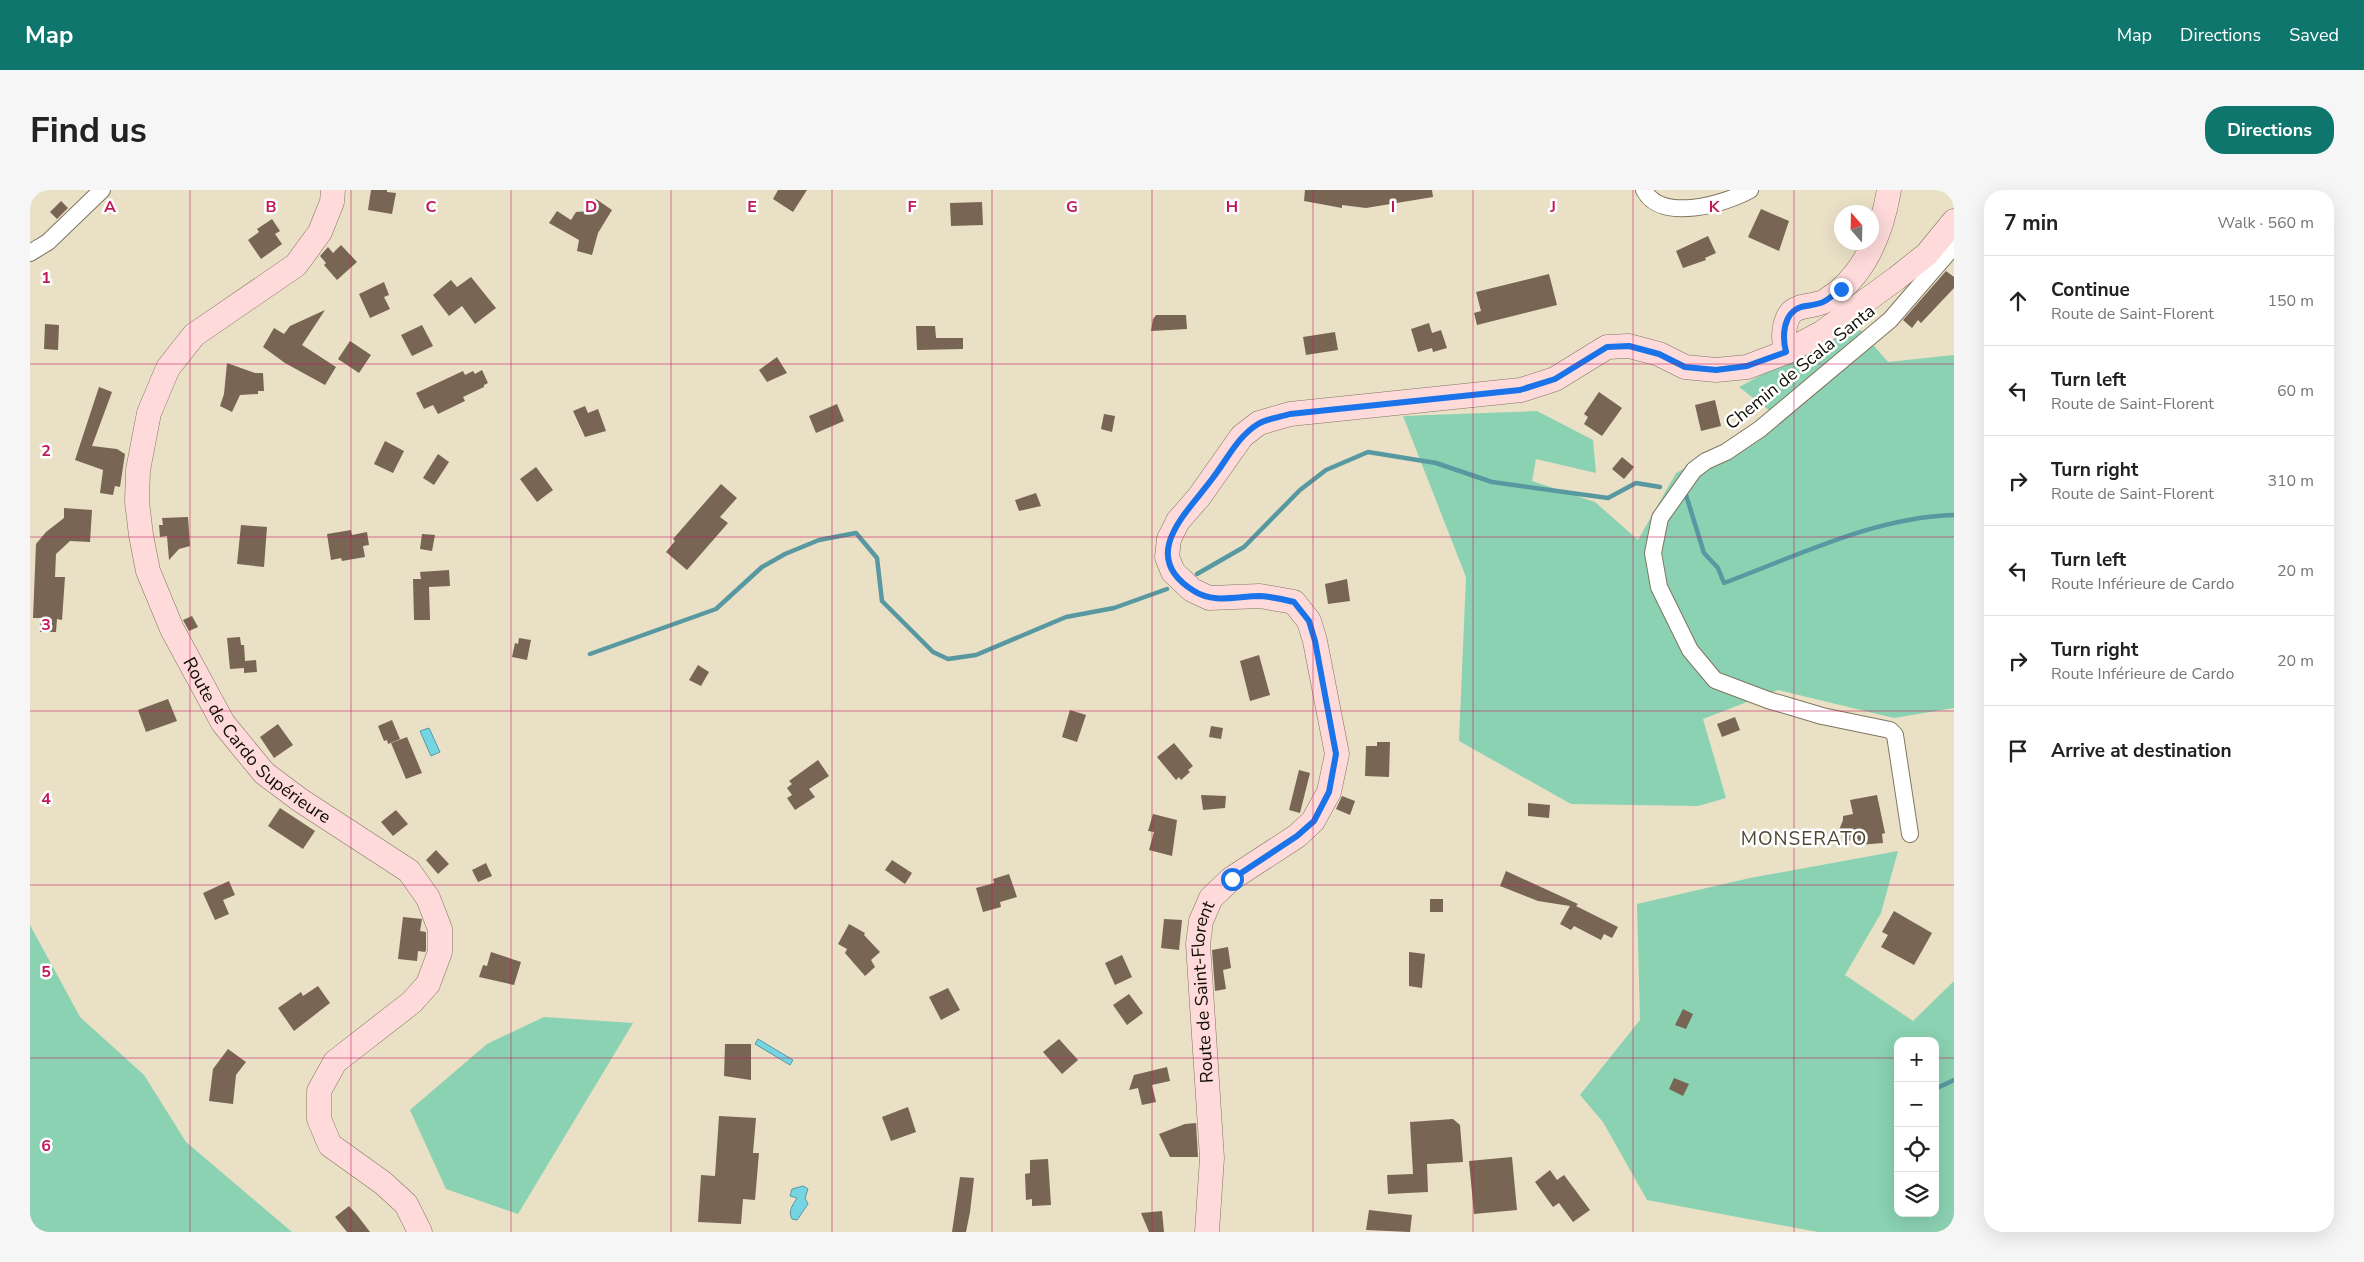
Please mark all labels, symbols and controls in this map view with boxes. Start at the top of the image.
text: Map [25,19,73,51]
text: Map [2117,23,2152,47]
text: Directions [2180,23,2261,47]
text: Saved [2289,23,2339,47]
button: Directions [2205,106,2334,154]
text: Find us [30,107,147,154]
text: A [104,196,116,218]
text: B [265,196,277,218]
text: C [426,196,437,218]
text: D [585,196,597,218]
text: E [747,196,757,218]
text: F [908,196,917,218]
text: G [1066,196,1078,218]
text: H [1226,196,1238,218]
text: I [1391,196,1395,218]
text: J [1549,196,1556,218]
text: K [1709,196,1721,218]
north arrow [1834,205,1879,250]
text: 7 min [2004,209,2058,237]
text: Walk · 560 m [2218,212,2314,234]
text: 1 [41,267,51,289]
text: Continue [2051,277,2130,303]
route end [1830,278,1853,301]
icon: ahead [2004,287,2032,315]
text: 150 m [2267,290,2314,312]
street label: Chemin de Scala Santa [1720,299,1880,435]
text: Route de Saint-Florent [2051,303,2214,325]
text: Turn left [2051,367,2126,393]
icon: left [2004,377,2032,405]
text: 60 m [2277,380,2314,402]
text: Route de Saint-Florent [2051,393,2214,415]
text: 2 [41,440,51,462]
text: Turn right [2051,457,2138,483]
icon: right [2004,467,2032,495]
text: 310 m [2267,470,2314,492]
text: Route de Saint-Florent [2051,483,2214,505]
text: Turn left [2051,547,2126,573]
icon: left [2004,557,2032,585]
text: 20 m [2277,560,2314,582]
text: Route Inférieure de Cardo [2051,573,2234,595]
text: 3 [41,614,51,636]
text: Turn right [2051,637,2138,663]
icon: right [2004,647,2032,675]
text: 20 m [2277,650,2314,672]
street label: Route de Cardo Supérieure [178,653,336,829]
text: Route Inférieure de Cardo [2051,663,2234,685]
icon: arrive [2004,737,2032,765]
text: Arrive at destination [2051,738,2232,764]
text: 4 [41,788,51,810]
district label: MONSERATO [1741,826,1867,852]
route start [1221,868,1244,891]
street label: Route de Saint-Florent [1186,896,1221,1084]
text: 5 [41,961,51,983]
map controls [1894,1037,1939,1217]
button: + [1894,1037,1939,1082]
button: − [1894,1082,1939,1127]
button: locate [1894,1127,1939,1172]
text: 6 [41,1135,51,1157]
button: layers [1894,1172,1939,1217]

